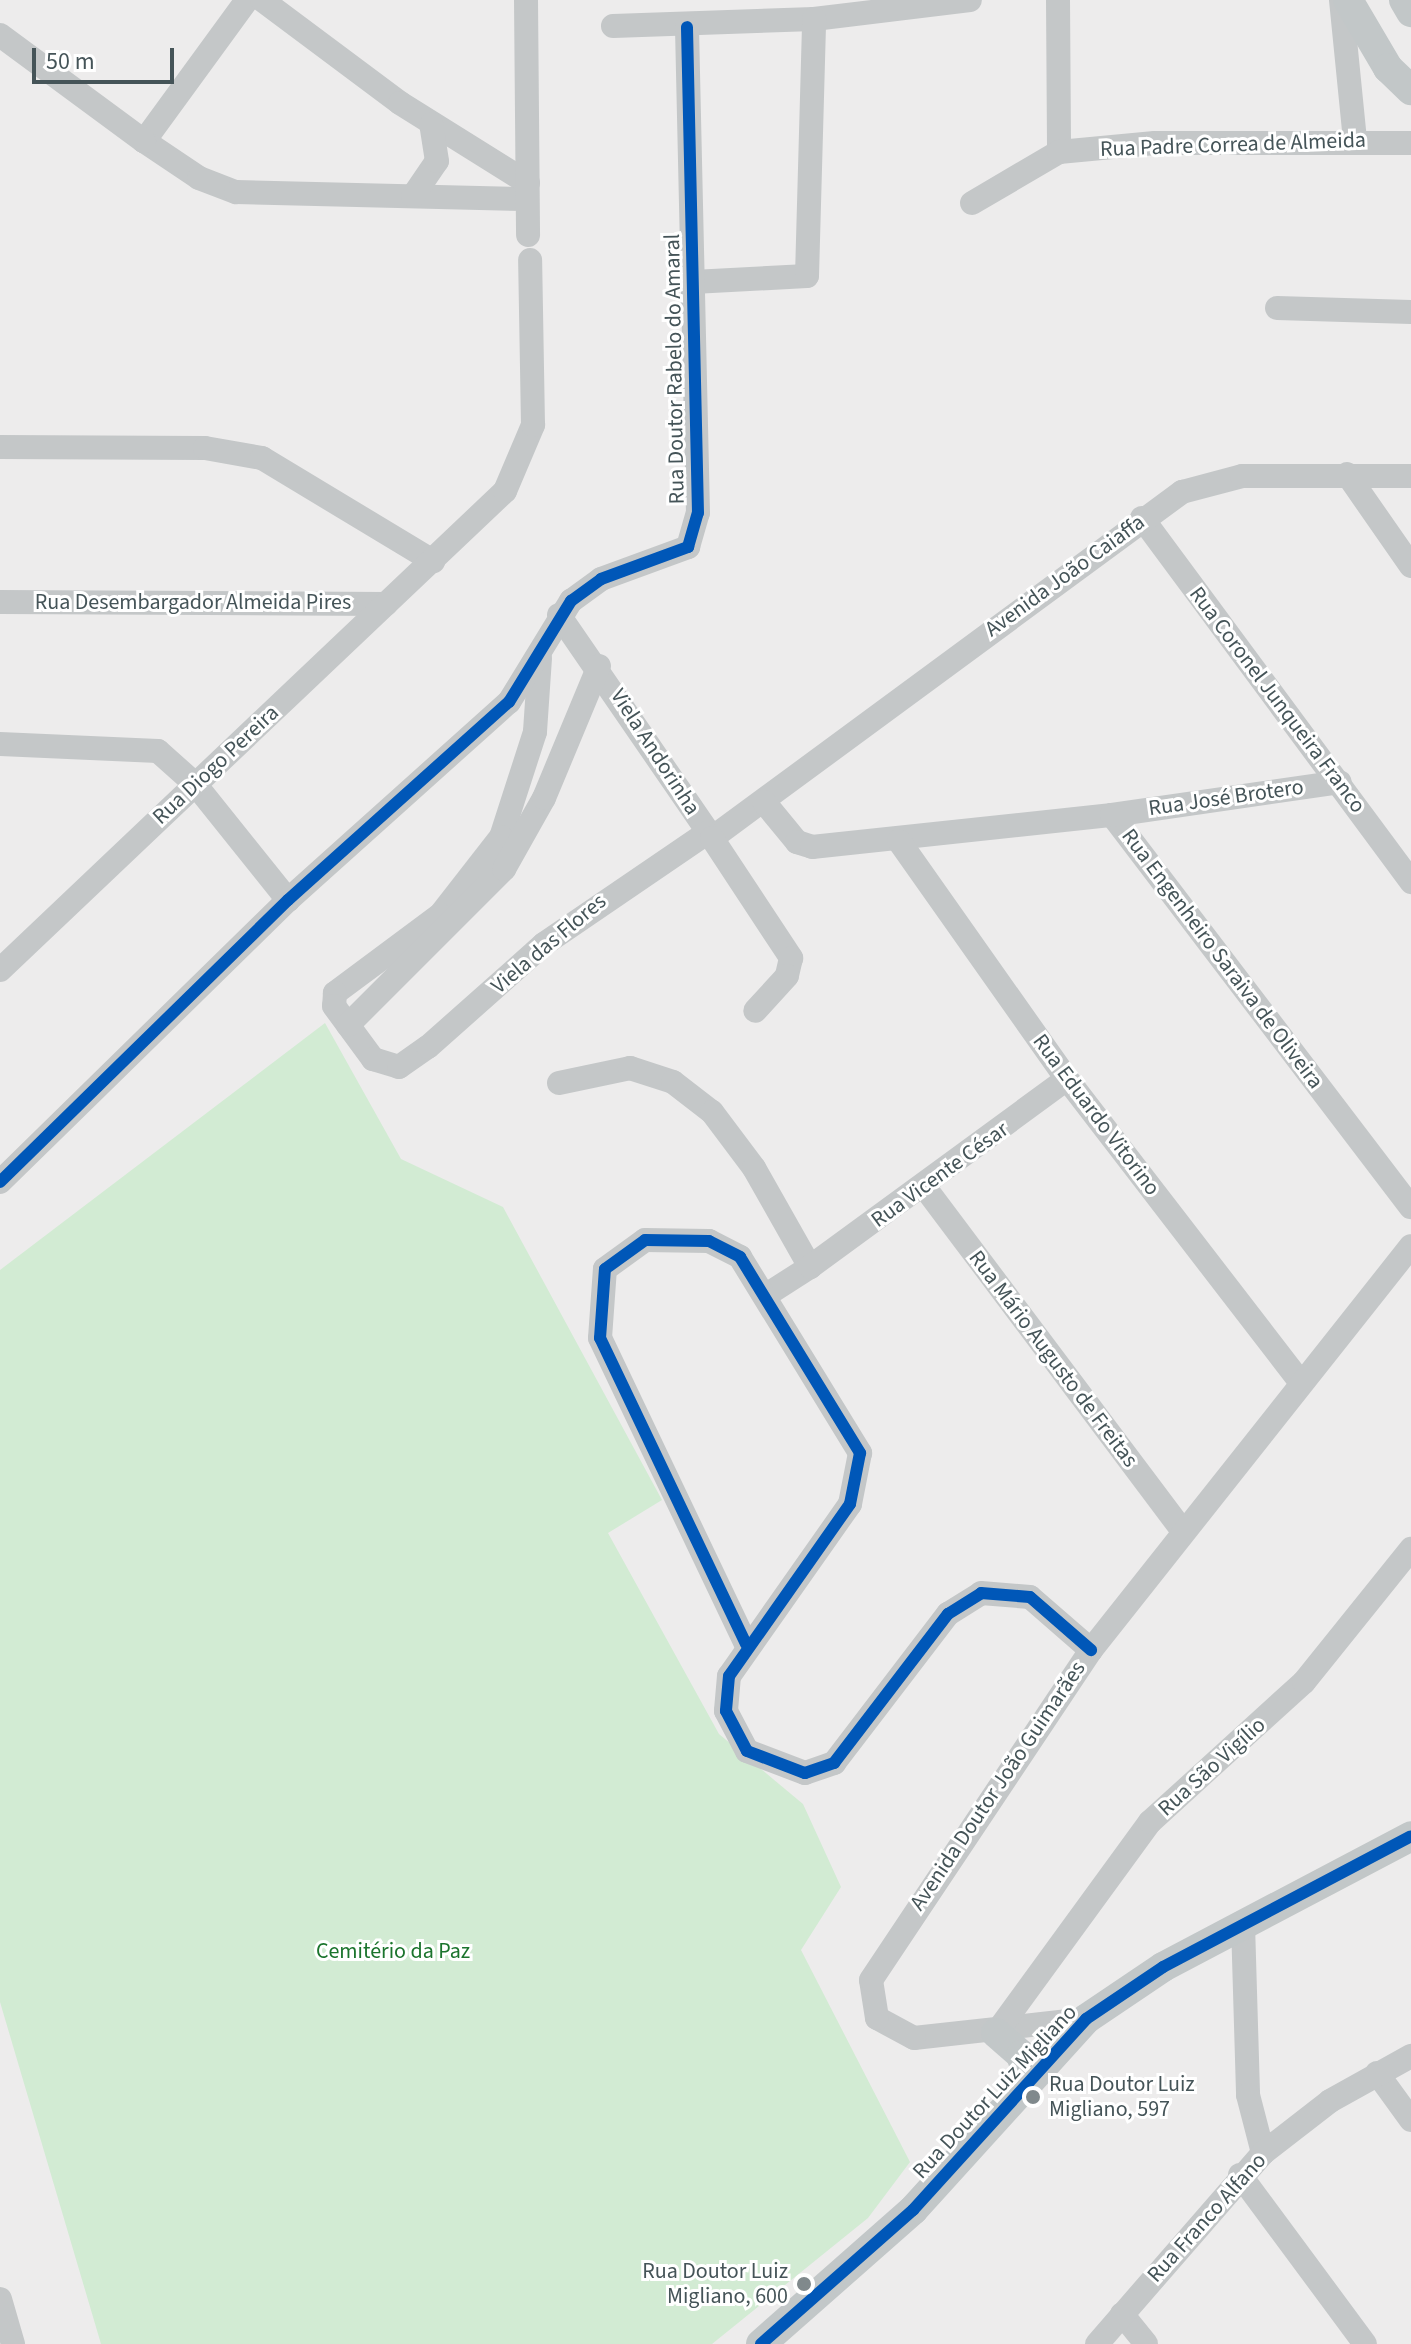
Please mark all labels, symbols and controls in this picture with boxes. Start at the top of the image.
scale bar [36,32,178,82]
text: 50 m [46,44,95,79]
street label: Rua Padre Correa de Almeida [1100,127,1366,163]
street label: Rua Doutor Rabelo do Amaral [659,233,691,505]
street label: Avenida João Caiaffa [980,509,1150,643]
street label: Rua Coronel Junqueira Franco [1183,582,1371,818]
street label: Rua Desembargador Almeida Pires [35,590,351,616]
street label: Viela Andorinha [604,684,706,820]
street label: Rua Diogo Pereira [147,700,285,830]
street label: Rua José Brotero [1147,774,1305,822]
street label: Rua Engenheiro Saraiva de Oliveira [1115,824,1329,1094]
street label: Viela das Flores [486,888,612,1000]
street label: Rua Eduardo Vitorino [1027,1029,1165,1201]
street label: Rua Vicente César [866,1116,1014,1234]
street label: Rua Mário Augusto de Freitas [963,1245,1143,1473]
street label: Avenida Doutor João Guimarães [905,1656,1091,1916]
street label: Rua São Vigílio [1153,1712,1271,1822]
park label: Cemitério da Paz [316,1939,470,1965]
street label: Rua Doutor Luiz Migliano [907,1999,1083,2185]
place label: Rua Doutor Luiz Migliano, 597 [1049,2071,1195,2122]
marker: Rua Doutor Luiz Migliano, 597 [1024,2088,1042,2106]
street label: Rua Franco Alfano [1142,2148,1272,2288]
place label: Rua Doutor Luiz Migliano, 600 [642,2258,788,2310]
marker: Rua Doutor Luiz Migliano, 600 [795,2275,813,2293]

